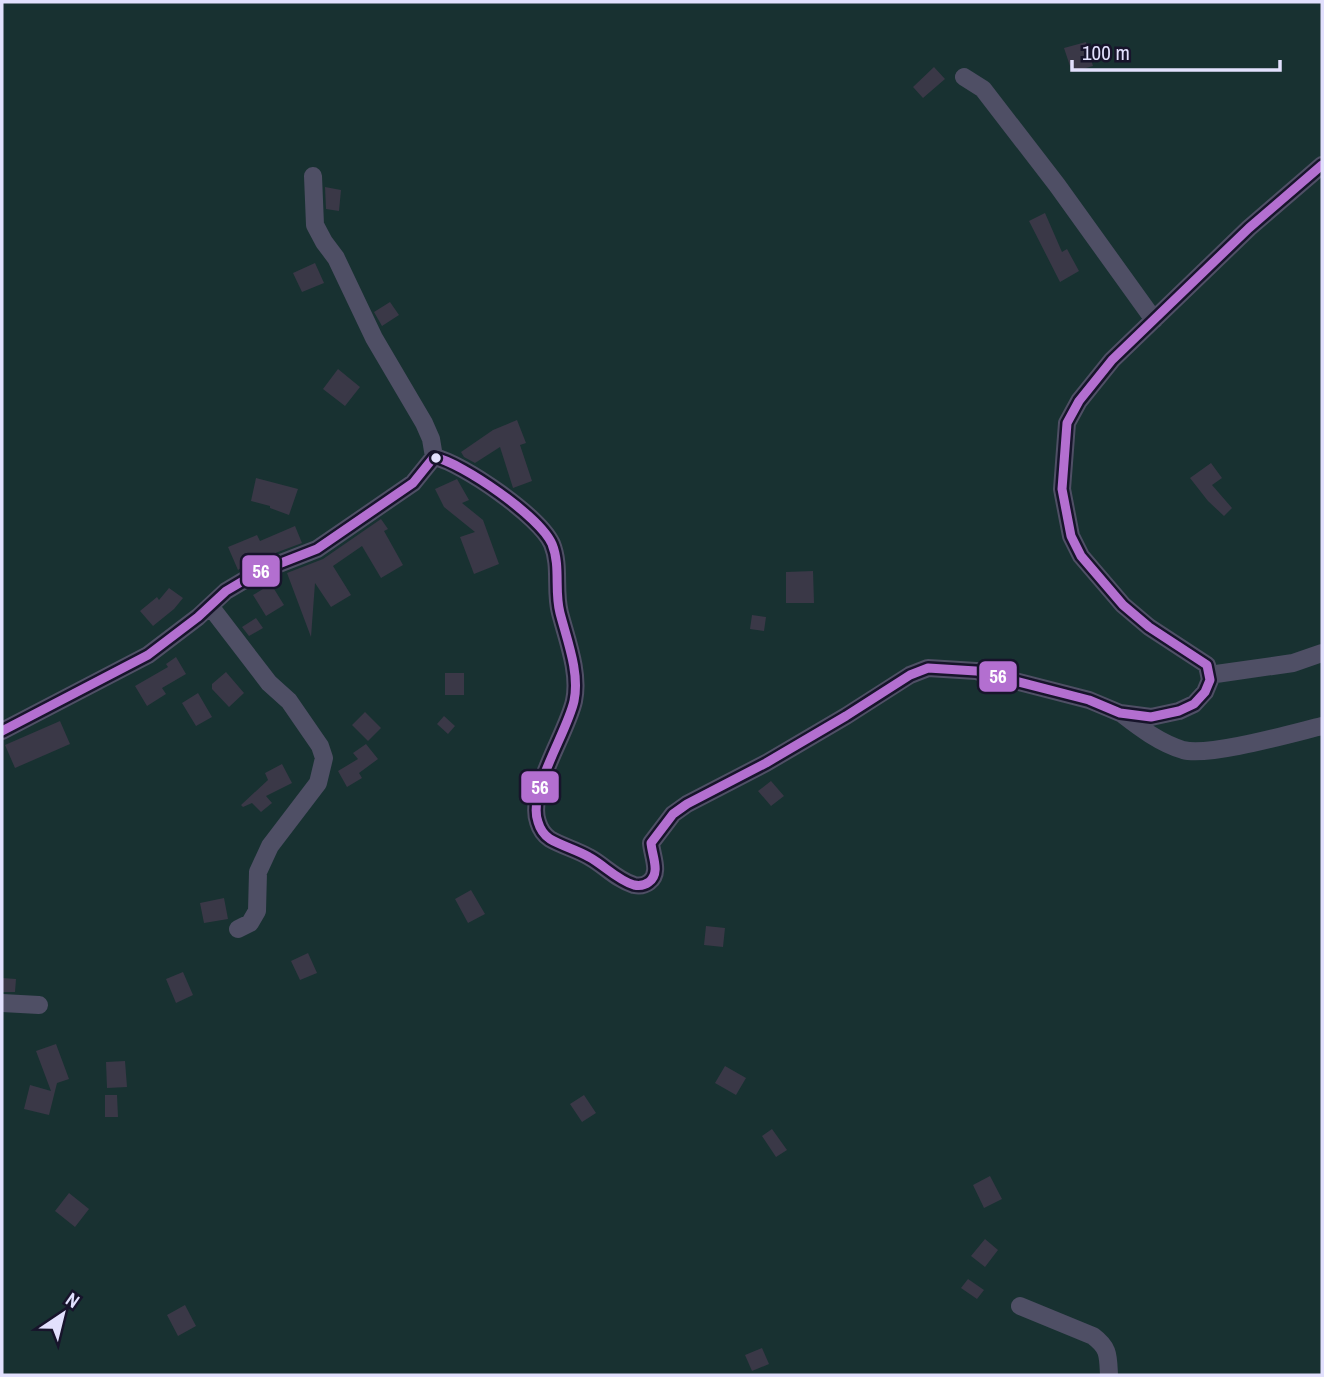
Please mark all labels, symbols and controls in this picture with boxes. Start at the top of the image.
scale bar [1072,28,1280,72]
text: 100 m [1082,38,1130,67]
unlabelled marker [429,451,443,465]
line badge: 56 [241,554,281,588]
text: 56 [252,558,270,584]
line badge: 56 [978,660,1018,693]
text: 56 [989,663,1007,689]
line badge: 56 [520,770,560,804]
text: 56 [531,774,549,800]
north arrow [28,1279,98,1349]
text: N [61,1286,85,1314]

